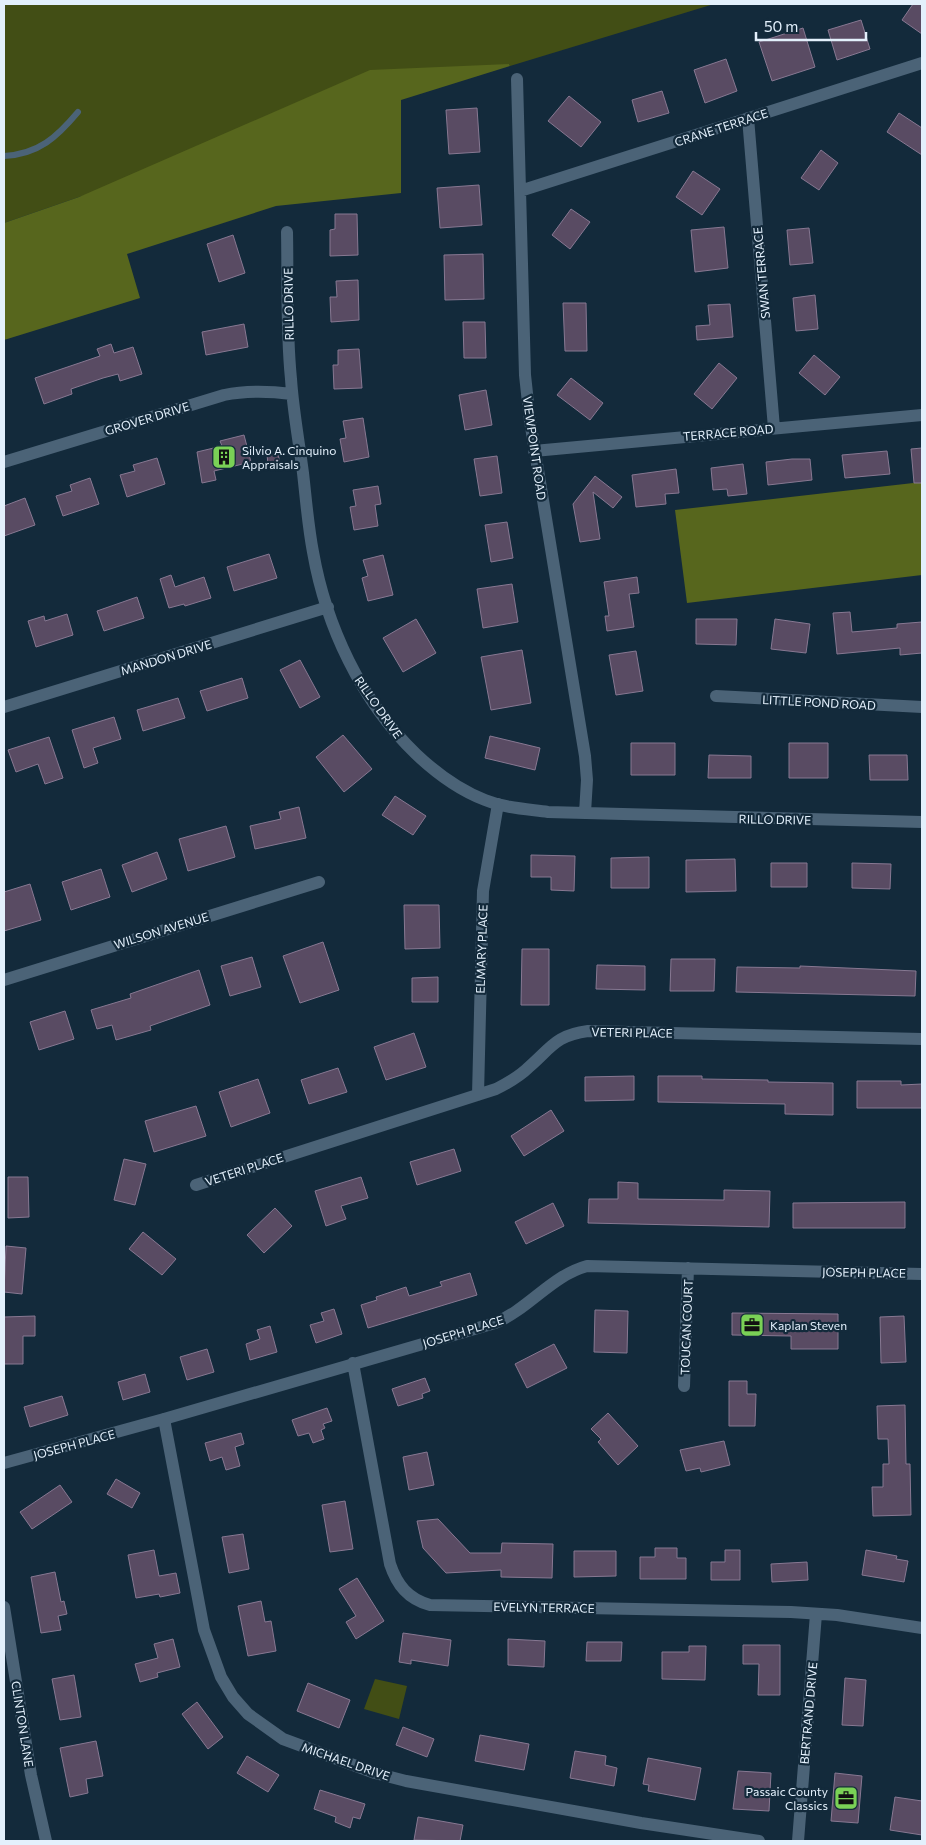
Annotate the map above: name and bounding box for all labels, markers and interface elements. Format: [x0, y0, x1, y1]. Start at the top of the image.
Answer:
scale bar [756, 10, 866, 42]
text: 50 m [764, 17, 798, 35]
street label: CRANE TERRACE [673, 105, 769, 149]
street label: SWAN TERRACE [750, 227, 772, 319]
street label: RILLO DRIVE [280, 268, 296, 340]
street label: VIEWPOINT ROAD [521, 395, 549, 501]
street label: GROVER DRIVE [103, 399, 191, 437]
street label: TERRACE ROAD [682, 421, 774, 443]
place label: Silvio A. Cinquino Appraisals [242, 443, 336, 471]
building icon: Silvio A. Cinquino Appraisals [211, 444, 237, 470]
street label: MANDON DRIVE [119, 637, 213, 677]
street label: RILLO DRIVE [352, 673, 406, 741]
street label: LITTLE POND ROAD [762, 692, 876, 712]
street label: RILLO DRIVE [739, 811, 811, 827]
street label: ELMARY PLACE [472, 904, 490, 994]
street label: WILSON AVENUE [112, 909, 210, 951]
street label: VETERI PLACE [591, 1024, 673, 1040]
street label: VETERI PLACE [203, 1150, 285, 1188]
street label: JOSEPH PLACE [822, 1264, 906, 1281]
street label: TOUCAN COURT [677, 1278, 695, 1375]
street label: JOSEPH PLACE [421, 1312, 505, 1351]
office icon: Kaplan Steven [739, 1312, 765, 1338]
place label: Kaplan Steven [770, 1318, 847, 1332]
street label: JOSEPH PLACE [32, 1426, 117, 1463]
street label: EVELYN TERRACE [493, 1599, 595, 1615]
street label: BERTRAND DRIVE [797, 1661, 819, 1765]
street label: CLINTON LANE [9, 1680, 37, 1768]
street label: MICHAEL DRIVE [300, 1739, 392, 1783]
place label: Passaic County Classics [746, 1784, 828, 1812]
office icon: Passaic County Classics [833, 1785, 859, 1811]

